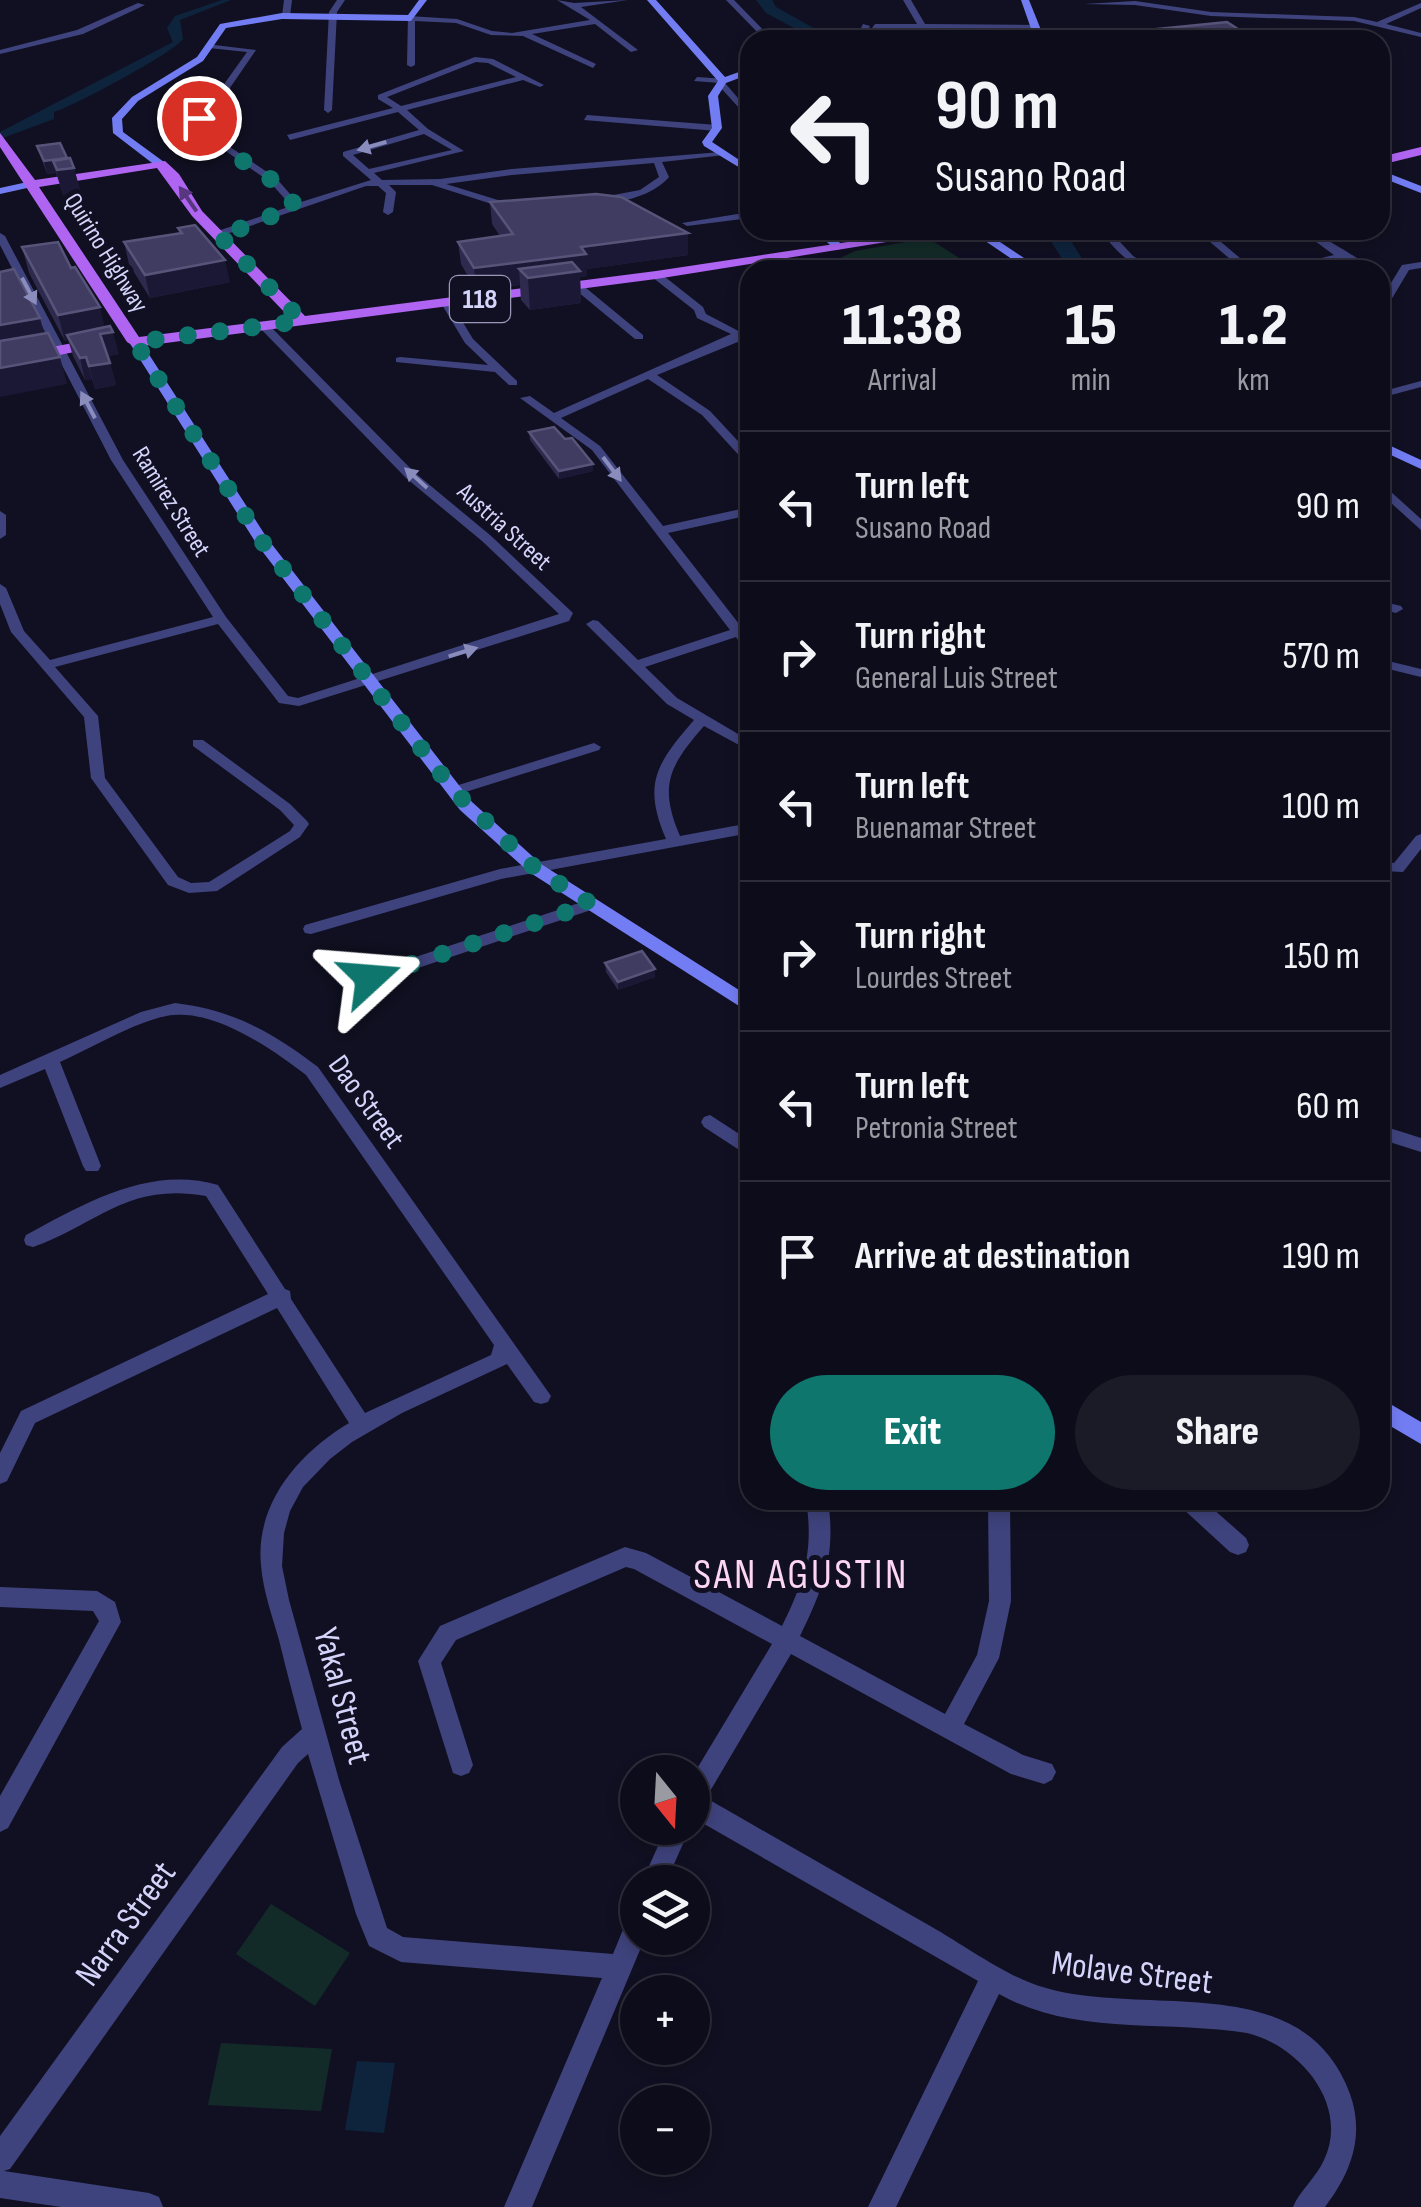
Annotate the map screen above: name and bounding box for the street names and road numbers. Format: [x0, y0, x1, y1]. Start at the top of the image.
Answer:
street label: Quirino Highway [57, 187, 155, 319]
road number: 118 [450, 276, 510, 322]
street label: Ramirez Street [125, 441, 217, 563]
street label: Austria Street [450, 476, 557, 577]
street label: Dao Street [320, 1048, 412, 1156]
street label: Yakal Street [303, 1623, 381, 1769]
street label: Narra Street [66, 1853, 186, 1995]
street label: Molave Street [1049, 1942, 1215, 2004]

